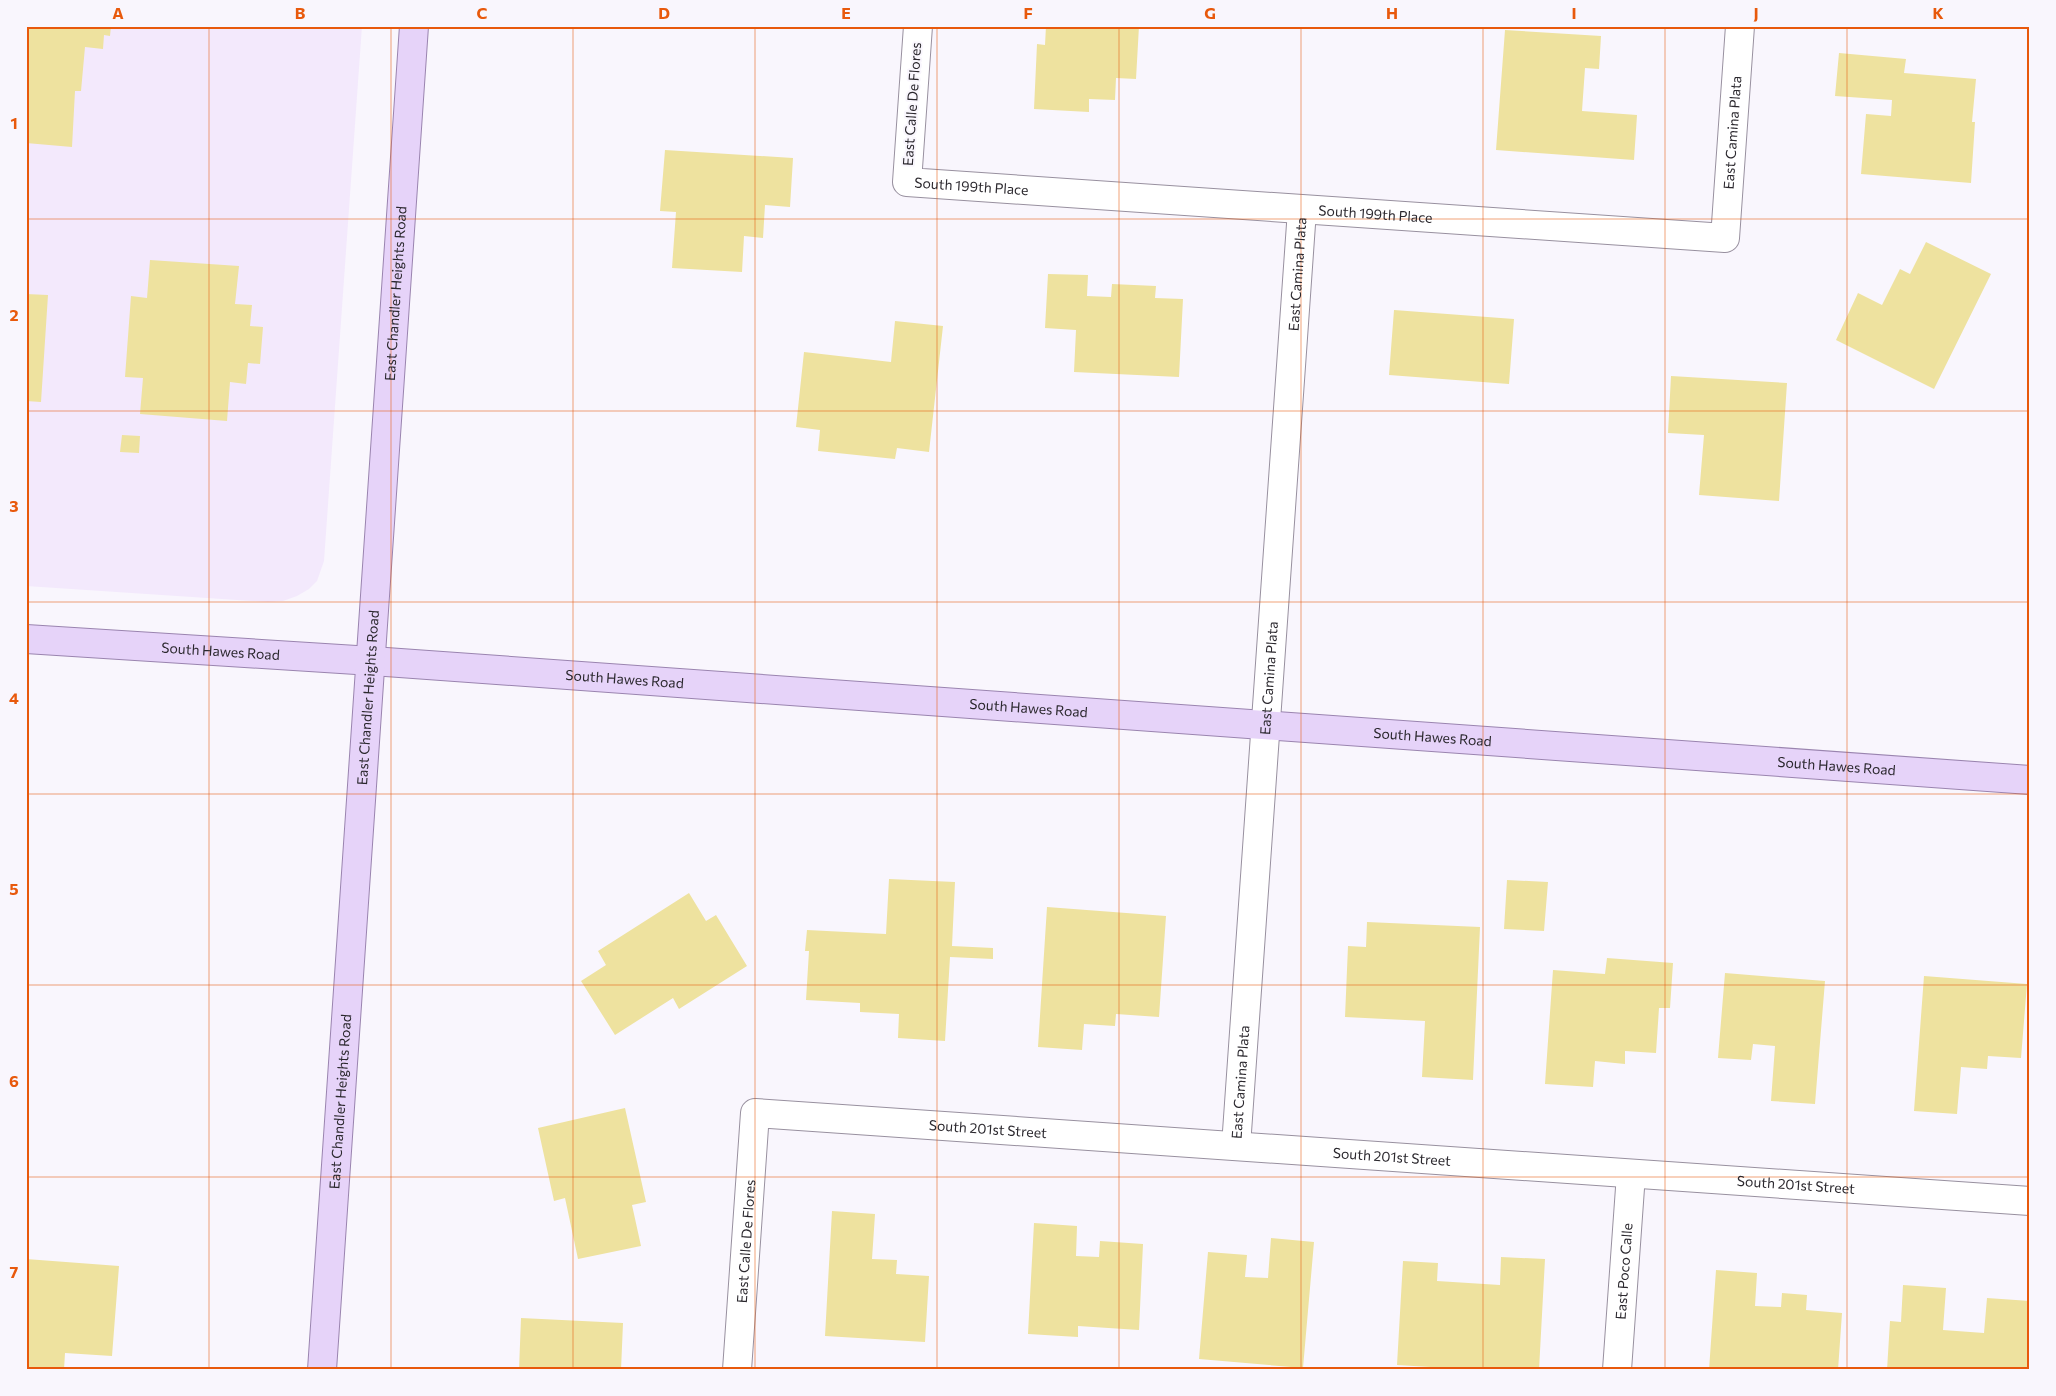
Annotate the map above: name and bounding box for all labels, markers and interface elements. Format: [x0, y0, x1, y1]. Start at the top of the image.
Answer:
text: A [112, 3, 124, 22]
text: B [295, 3, 306, 22]
text: C [477, 3, 488, 22]
text: D [658, 3, 670, 22]
text: E [841, 3, 851, 22]
text: F [1023, 3, 1033, 22]
text: G [1204, 3, 1216, 22]
text: H [1386, 3, 1398, 22]
text: I [1571, 3, 1577, 22]
text: J [1753, 3, 1759, 22]
text: K [1932, 3, 1944, 22]
street label: East Calle De Flores [899, 42, 924, 166]
street label: East Camina Plata [1719, 75, 1744, 190]
text: 1 [10, 113, 18, 132]
street label: South 199th Place [914, 174, 1029, 198]
street label: South 199th Place [1318, 201, 1433, 226]
street label: East Chandler Heights Road [381, 205, 410, 382]
street label: East Camina Plata [1284, 217, 1309, 332]
text: 2 [9, 305, 19, 324]
text: 3 [9, 496, 19, 515]
street label: East Chandler Heights Road [353, 609, 382, 786]
street label: East Camina Plata [1256, 621, 1281, 736]
street label: South Hawes Road [161, 639, 280, 663]
street label: South Hawes Road [565, 666, 684, 691]
text: 4 [9, 688, 19, 707]
street label: South Hawes Road [969, 695, 1088, 720]
street label: South Hawes Road [1373, 724, 1492, 749]
street label: South Hawes Road [1777, 753, 1896, 778]
text: 5 [9, 879, 19, 898]
street label: East Chandler Heights Road [325, 1014, 354, 1190]
street label: East Camina Plata [1228, 1025, 1252, 1140]
text: 6 [9, 1071, 19, 1090]
street label: South 201st Street [928, 1116, 1048, 1141]
street label: South 201st Street [1332, 1144, 1452, 1169]
street label: South 201st Street [1736, 1172, 1856, 1197]
street label: East Calle De Flores [733, 1179, 758, 1304]
street label: East Poco Calle [1612, 1222, 1635, 1320]
text: 7 [10, 1262, 19, 1281]

